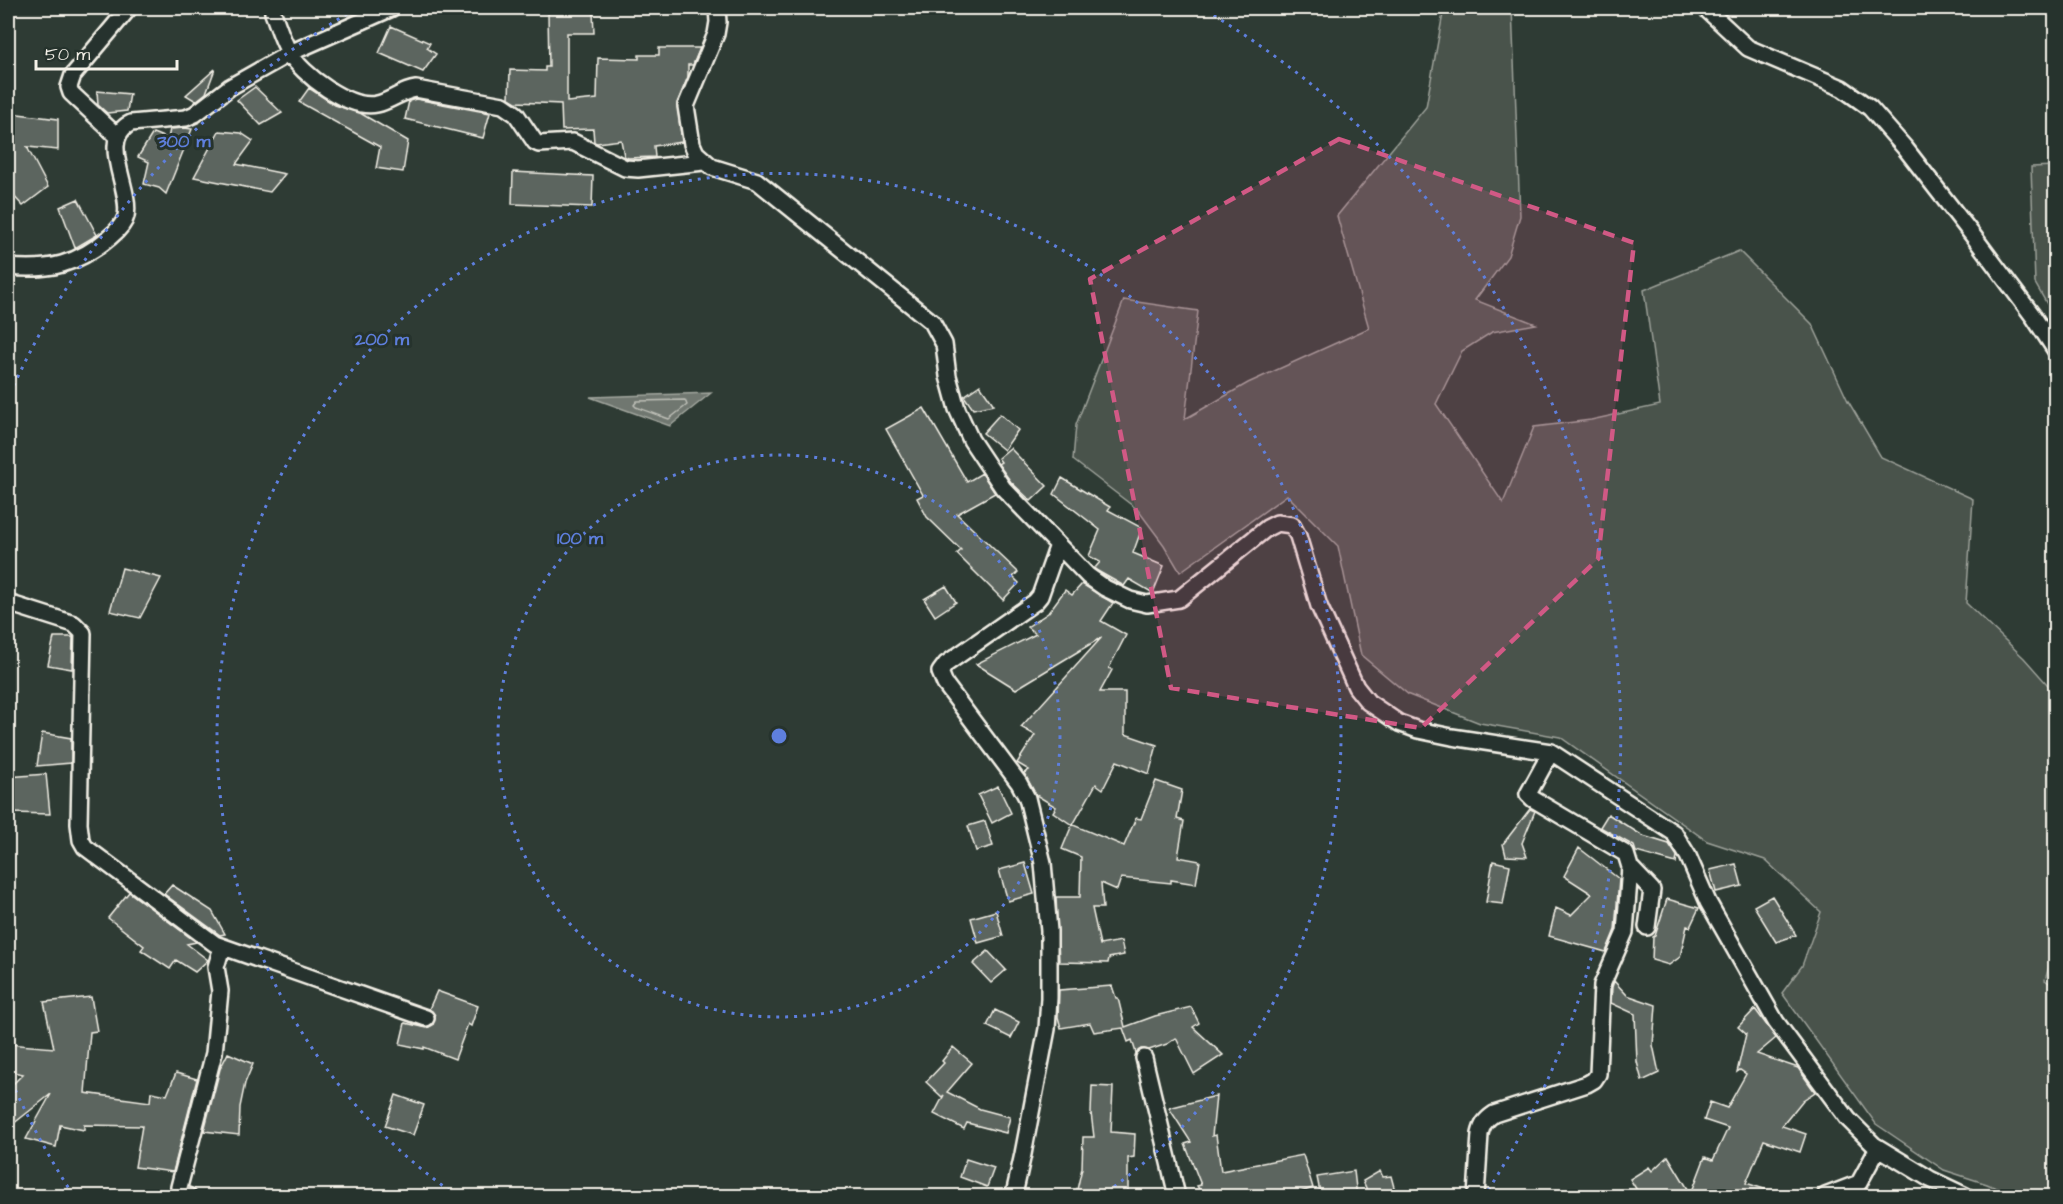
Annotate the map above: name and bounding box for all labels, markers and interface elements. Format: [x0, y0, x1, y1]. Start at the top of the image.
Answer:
scale bar [36, 33, 177, 71]
text: 50 m [45, 42, 90, 67]
text: 300 m [156, 129, 212, 154]
text: 200 m [354, 327, 410, 352]
text: 100 m [557, 526, 604, 551]
centre of rings [769, 726, 789, 746]

